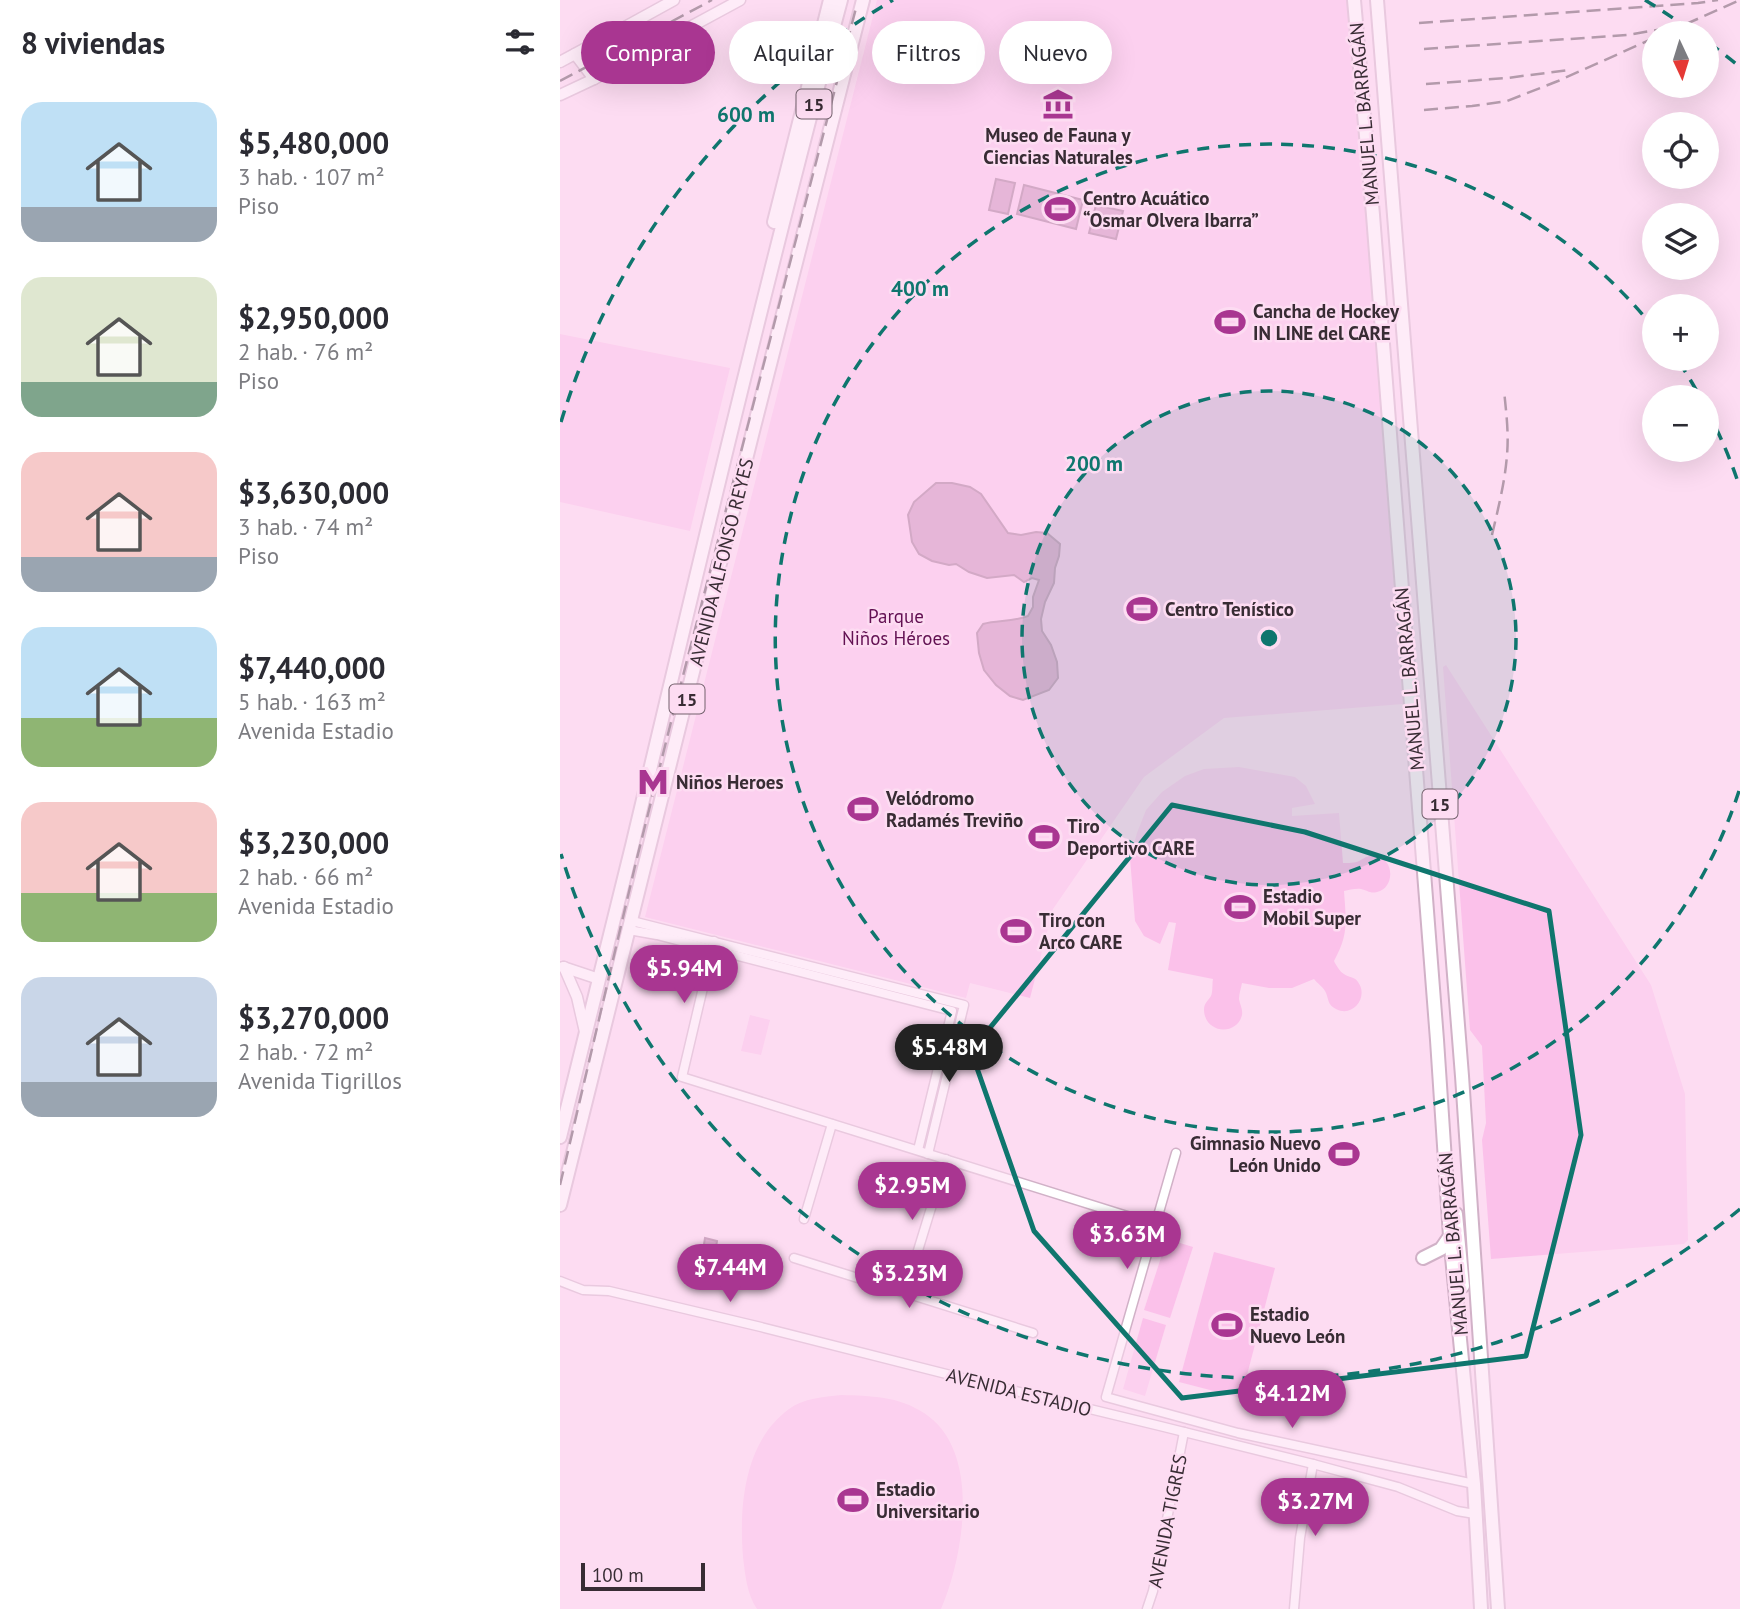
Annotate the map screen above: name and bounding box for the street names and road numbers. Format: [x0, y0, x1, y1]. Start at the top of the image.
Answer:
street label: MANUEL L. BARRAGÁN [1344, 22, 1384, 206]
road number: 15 [796, 90, 832, 119]
street label: AVENIDA ALFONSO REYES [684, 456, 758, 668]
street label: MANUEL L. BARRAGÁN [1389, 587, 1429, 771]
road number: 15 [670, 684, 704, 714]
road number: 15 [1422, 790, 1458, 818]
street label: MANUEL L. BARRAGÁN [1433, 1152, 1473, 1336]
street label: AVENIDA ESTADIO [944, 1362, 1094, 1422]
street label: AVENIDA TIGRES [1142, 1452, 1192, 1590]

